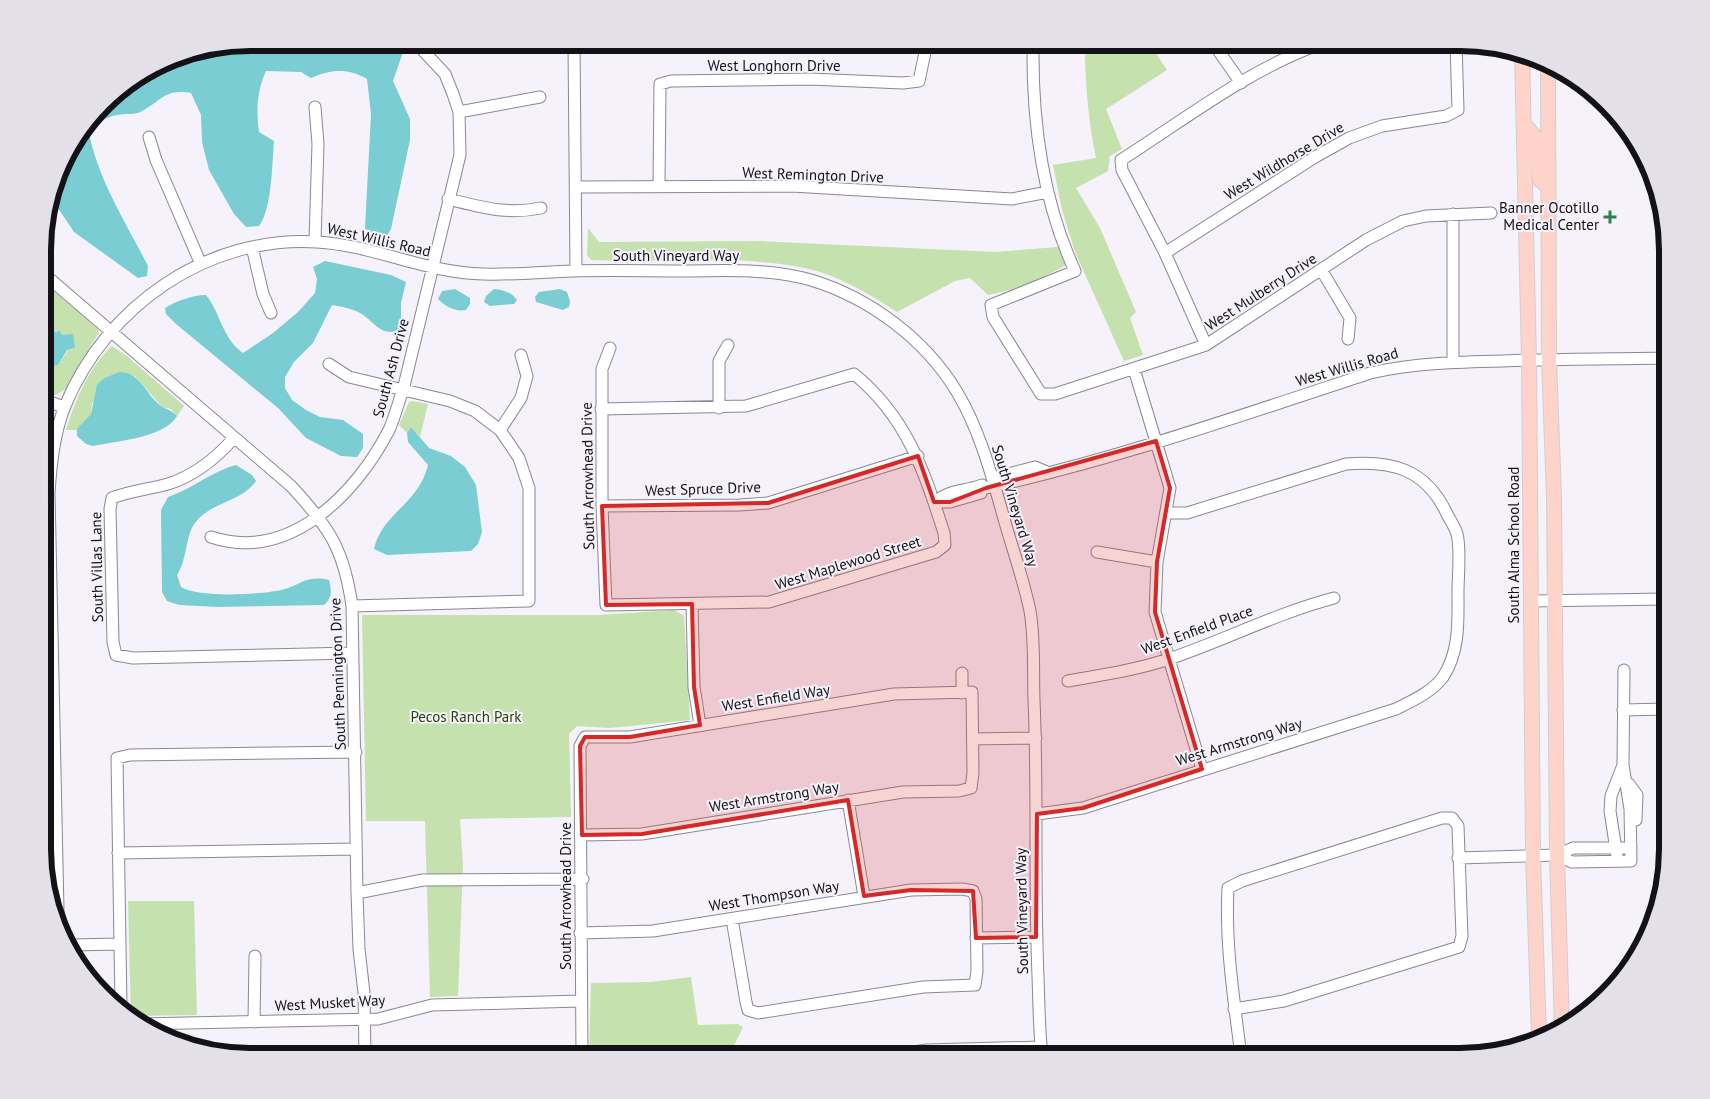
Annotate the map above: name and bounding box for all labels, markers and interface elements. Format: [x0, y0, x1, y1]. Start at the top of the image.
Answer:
street label: West Longhorn Drive [707, 56, 841, 75]
street label: West Wildhorse Drive [1220, 117, 1347, 204]
street label: West Remington Drive [742, 163, 884, 186]
place label: Banner Ocotillo Medical Center [1499, 198, 1599, 234]
marker: Banner Ocotillo Medical Center [1603, 210, 1617, 224]
street label: West Willis Road [325, 218, 433, 261]
street label: South Vineyard Way [613, 246, 739, 265]
street label: West Mulberry Drive [1201, 248, 1320, 335]
street label: South Ash Drive [368, 316, 413, 420]
street label: West Willis Road [1293, 343, 1400, 390]
street label: South Arrowhead Drive [577, 402, 598, 550]
street label: South Vineyard Way [988, 443, 1043, 569]
street label: South Alma School Road [1504, 467, 1523, 623]
street label: West Spruce Drive [645, 477, 761, 500]
street label: South Villas Lane [86, 511, 107, 623]
street label: West Maplewood Street [773, 531, 923, 594]
street label: South Pennington Drive [325, 598, 350, 750]
street label: West Enfield Place [1138, 601, 1255, 659]
street label: West Enfield Way [721, 680, 831, 715]
park label: Pecos Ranch Park [410, 707, 522, 726]
street label: West Armstrong Way [1173, 713, 1304, 770]
street label: West Armstrong Way [708, 777, 840, 816]
street label: South Arrowhead Drive [556, 822, 575, 970]
street label: South Vineyard Way [1011, 848, 1032, 974]
street label: West Thompson Way [707, 876, 840, 915]
street label: West Musket Way [274, 990, 386, 1015]

